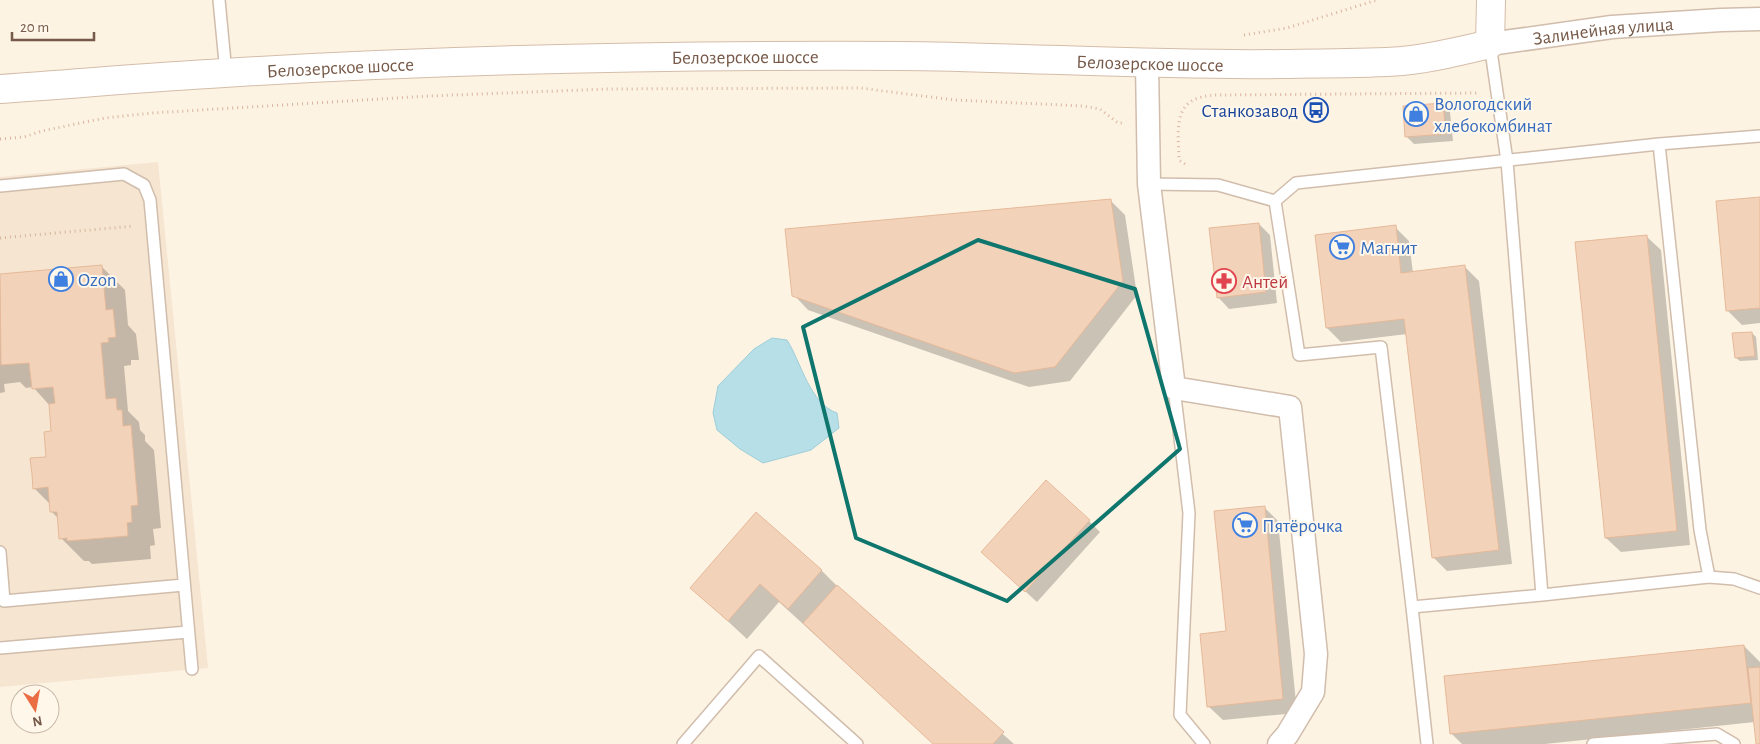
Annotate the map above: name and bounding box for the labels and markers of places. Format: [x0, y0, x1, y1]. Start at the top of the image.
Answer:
place label: Вологодский хлебокомбинат [1434, 95, 1552, 136]
bus stop icon: Станкозавод [1303, 97, 1329, 123]
shop icon: Вологодский хлебокомбинат [1403, 101, 1429, 127]
place label: Станкозавод [1201, 102, 1298, 121]
supermarket icon: Магнит [1329, 234, 1355, 260]
place label: Магнит [1360, 239, 1417, 258]
shop icon: Ozon [48, 266, 74, 292]
pharmacy icon: Антей [1211, 268, 1237, 294]
place label: Ozon [78, 271, 117, 290]
place label: Антей [1242, 273, 1288, 292]
supermarket icon: Пятёрочка [1232, 512, 1258, 538]
place label: Пятёрочка [1262, 517, 1343, 536]

